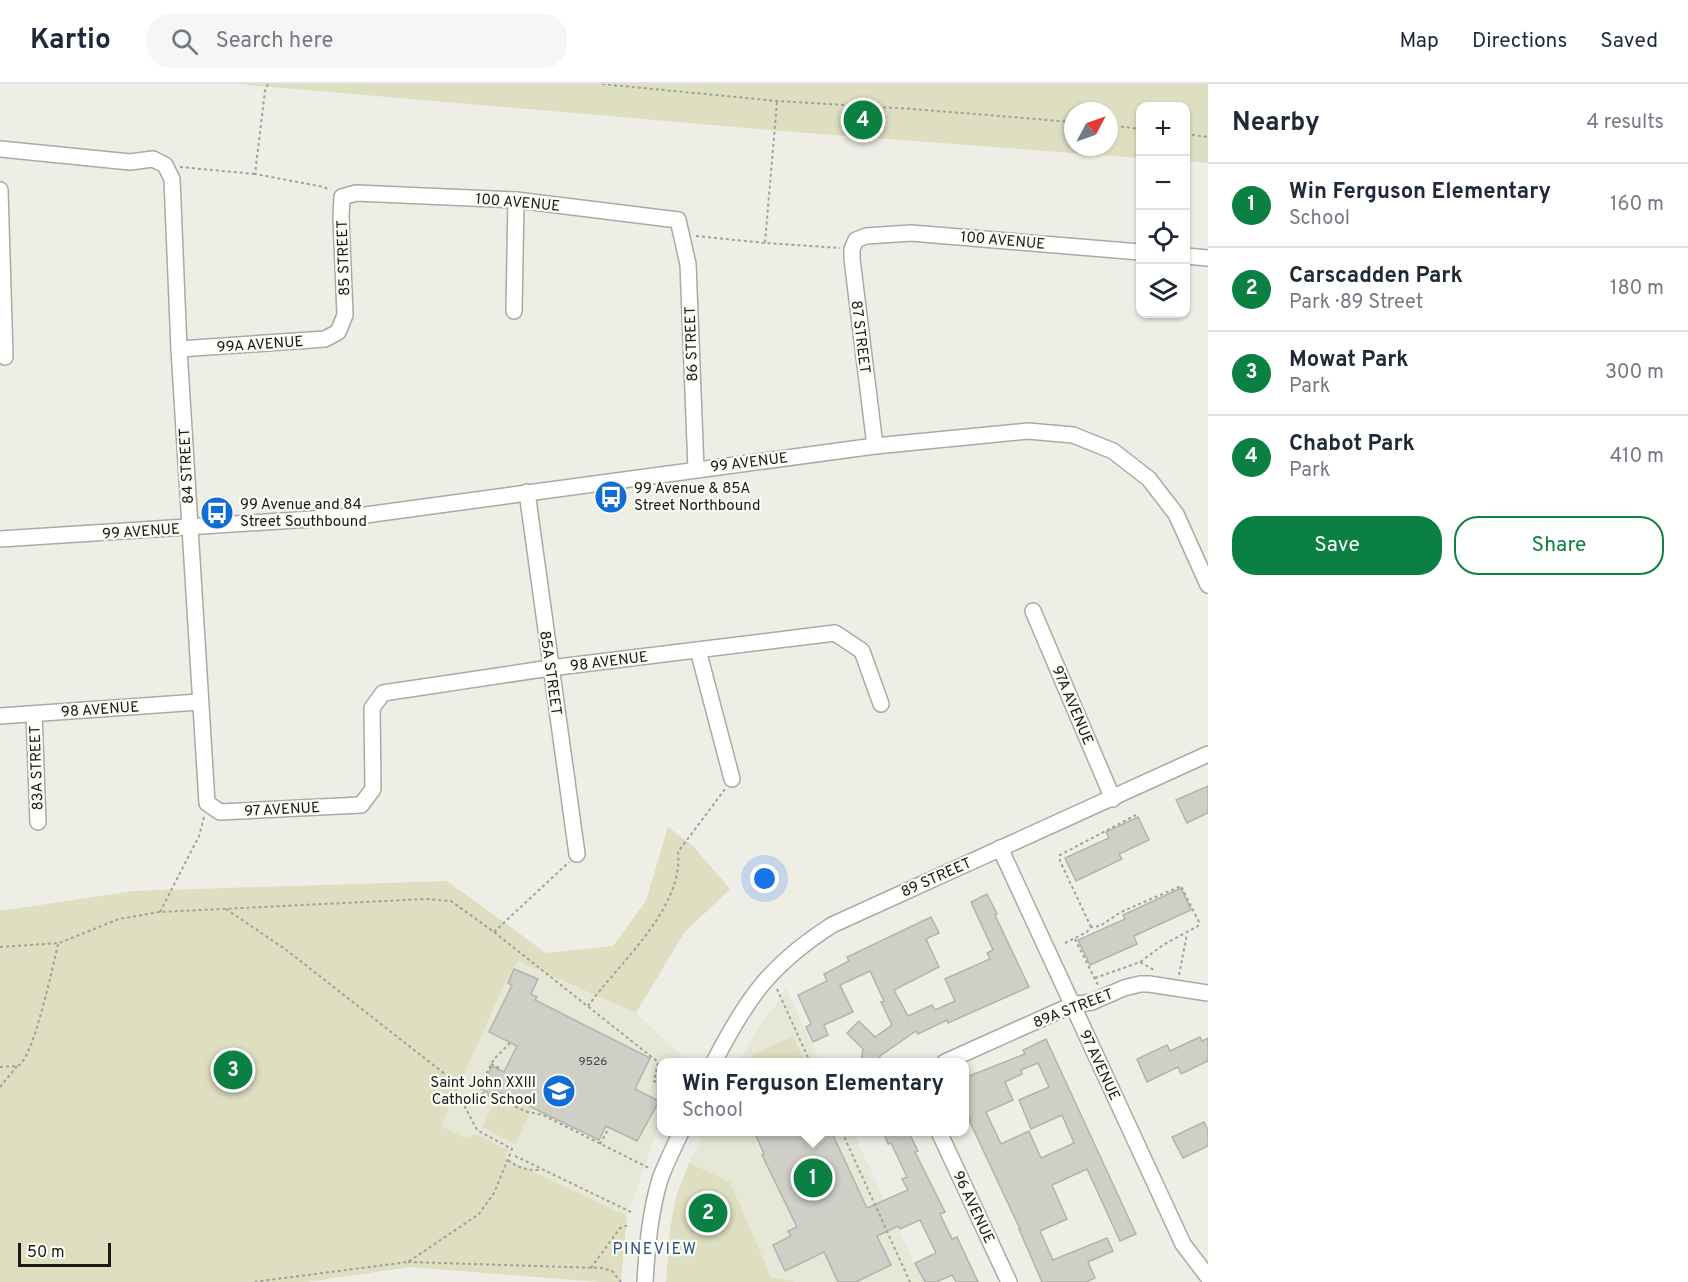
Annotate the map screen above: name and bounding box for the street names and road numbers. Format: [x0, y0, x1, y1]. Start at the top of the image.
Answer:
street label: 100 AVENUE [475, 190, 561, 217]
street label: 85 STREET [334, 220, 355, 296]
street label: 100 AVENUE [960, 228, 1046, 255]
street label: 87 STREET [846, 299, 873, 375]
street label: 86 STREET [682, 306, 703, 382]
street label: 99A AVENUE [216, 333, 304, 358]
street label: 84 STREET [176, 427, 199, 504]
street label: 99 AVENUE [709, 449, 789, 478]
street label: 99 AVENUE [102, 520, 181, 545]
street label: 85A STREET [534, 630, 565, 717]
street label: 98 AVENUE [569, 648, 649, 677]
street label: 97A AVENUE [1046, 663, 1097, 748]
street label: 98 AVENUE [60, 698, 140, 723]
street label: 83A STREET [27, 725, 48, 811]
street label: 97 AVENUE [244, 799, 320, 822]
street label: 89 STREET [898, 854, 975, 902]
street label: 89A STREET [1031, 985, 1116, 1033]
street label: 97 AVENUE [1074, 1027, 1123, 1104]
street label: 96 AVENUE [948, 1168, 998, 1247]

